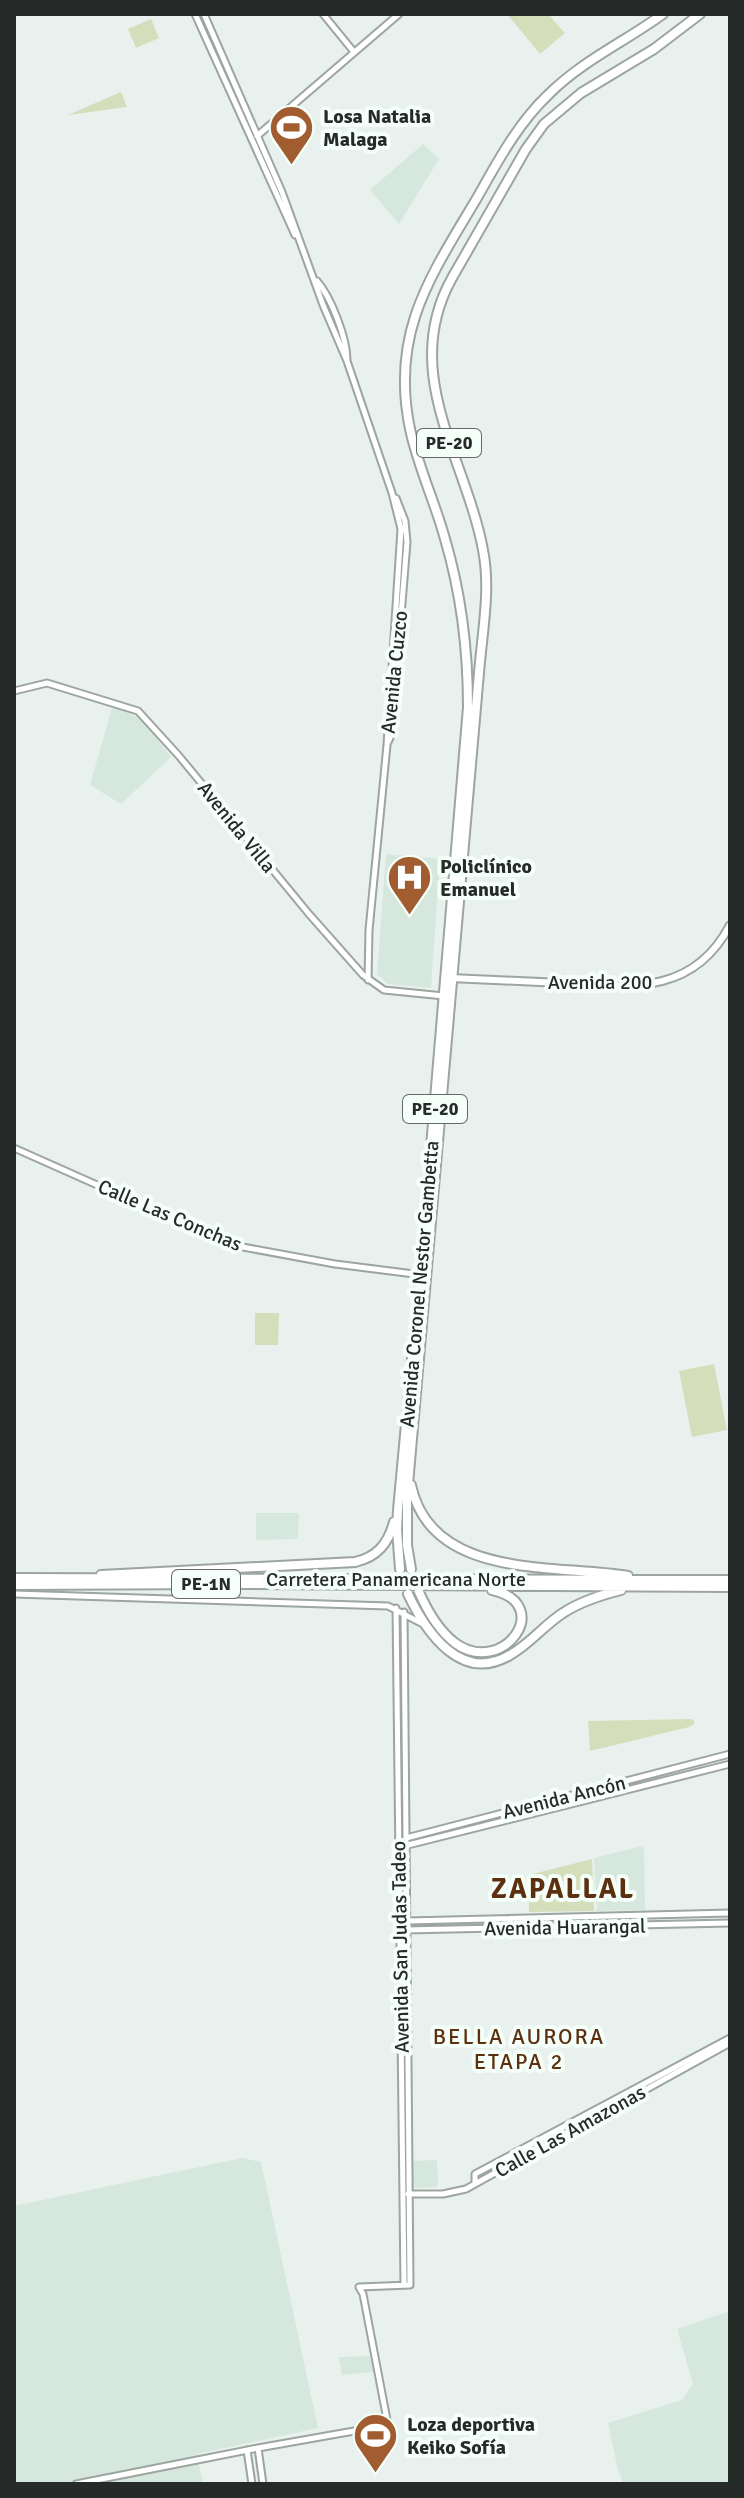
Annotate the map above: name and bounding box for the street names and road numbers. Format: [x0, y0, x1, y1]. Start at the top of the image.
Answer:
road number: PE-20 [417, 429, 481, 457]
street label: Avenida Cuzco [376, 609, 413, 735]
street label: Avenida Villa [192, 776, 281, 878]
street label: Avenida 200 [548, 970, 652, 995]
road number: PE-20 [403, 1095, 467, 1123]
street label: Avenida Coronel Nestor Gambetta [394, 1139, 445, 1429]
street label: Calle Las Conchas [94, 1174, 246, 1257]
street label: Carretera Panamericana Norte [266, 1567, 526, 1592]
road number: PE-1N [172, 1570, 240, 1598]
street label: Avenida Ancón [500, 1770, 628, 1825]
street label: Avenida San Judas Tadeo [386, 1841, 415, 2053]
street label: Avenida Huarangal [484, 1914, 646, 1941]
street label: Calle Las Amazonas [490, 2080, 650, 2183]

